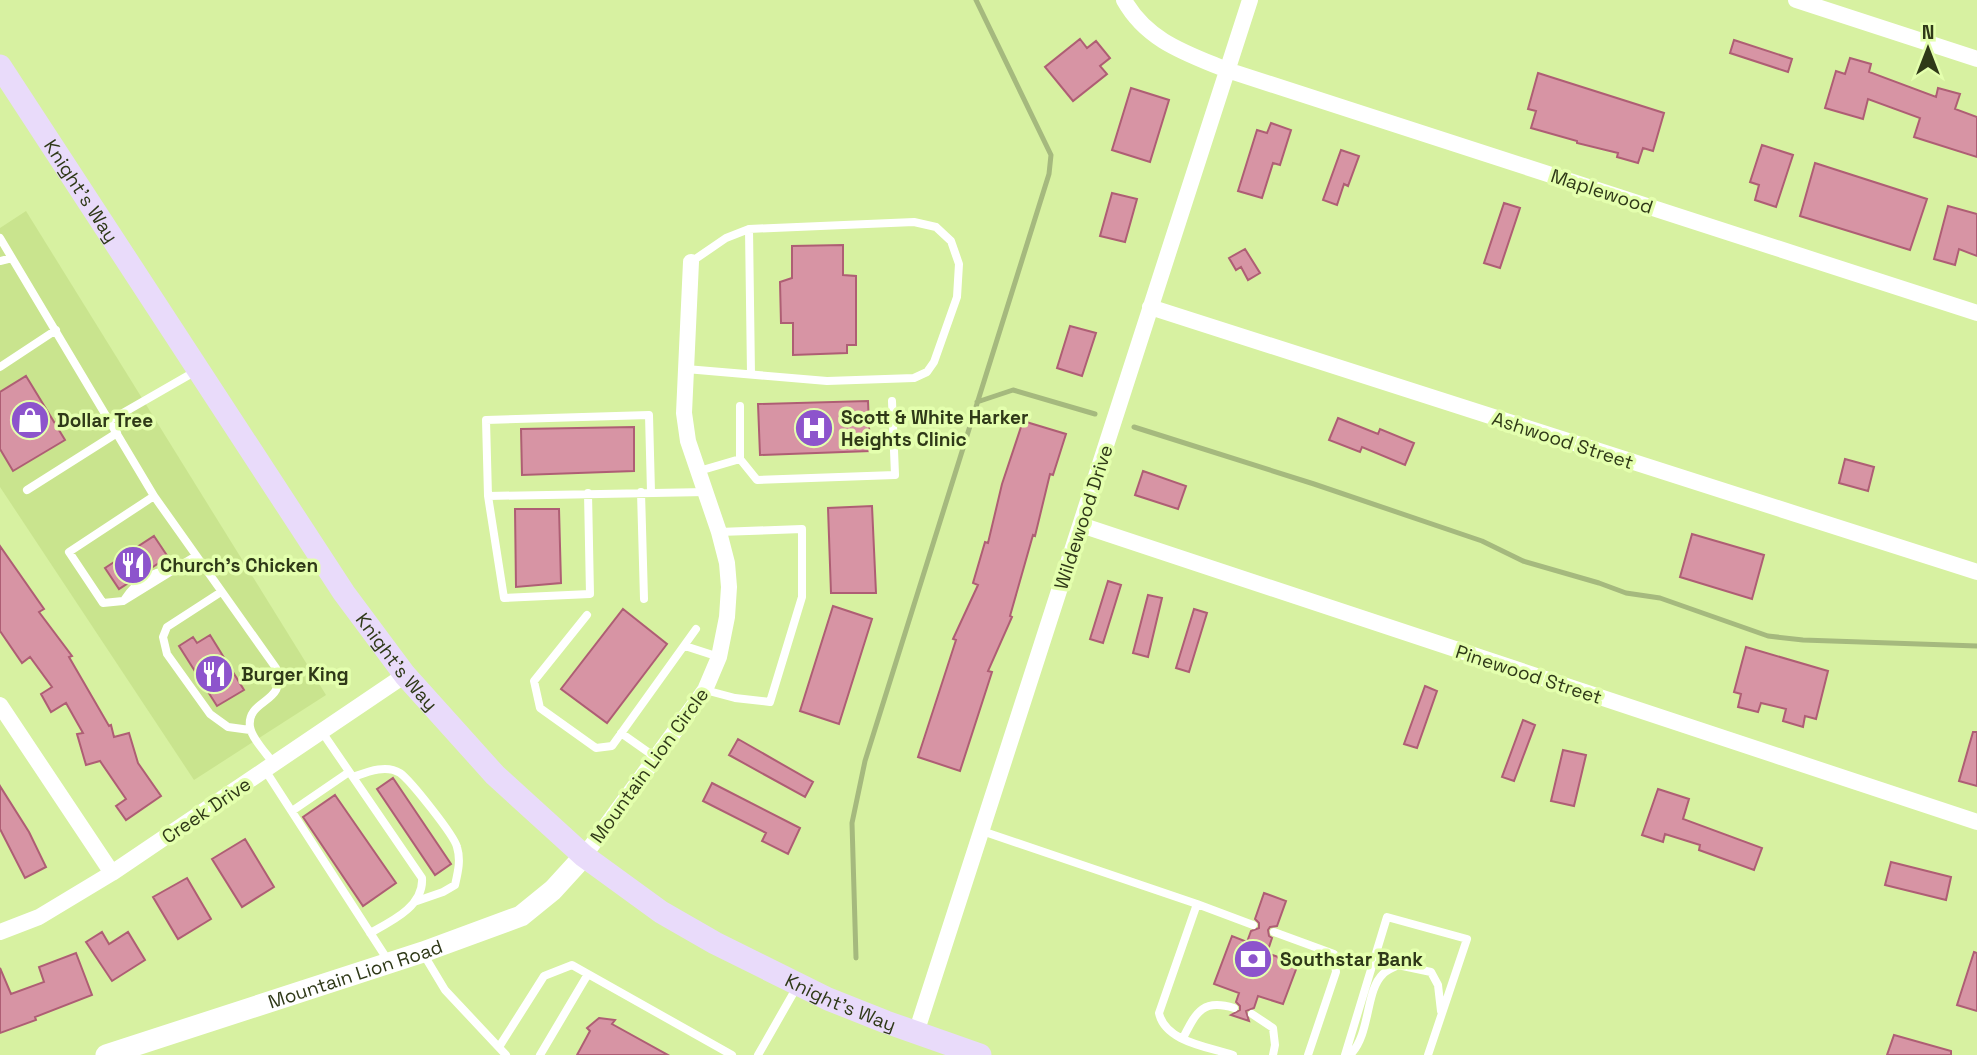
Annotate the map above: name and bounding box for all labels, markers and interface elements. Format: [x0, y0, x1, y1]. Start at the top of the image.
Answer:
north arrow [1893, 14, 1963, 84]
text: N [1922, 20, 1934, 45]
street label: Knight's Way [38, 135, 124, 248]
street label: Maplewood [1548, 163, 1656, 220]
shop icon: Dollar Tree [9, 399, 51, 441]
place label: Scott & White Harker Heights Clinic [841, 405, 1028, 452]
street label: Ashwood Street [1489, 406, 1637, 475]
hospital icon: Scott & White Harker Heights Clinic [793, 407, 835, 449]
place label: Dollar Tree [57, 408, 153, 433]
street label: Wildewood Drive [1048, 442, 1119, 593]
restaurant icon: Church's Chicken [112, 544, 154, 586]
place label: Church's Chicken [160, 553, 318, 578]
street label: Knight's Way [350, 608, 443, 716]
street label: Pinewood Street [1452, 639, 1605, 710]
restaurant icon: Burger King [193, 653, 235, 695]
place label: Burger King [241, 662, 349, 687]
street label: Mountain Lion Circle [585, 683, 714, 848]
street label: Creek Drive [157, 771, 256, 849]
street label: Mountain Lion Road [265, 934, 446, 1015]
bank icon: Southstar Bank [1232, 938, 1274, 980]
place label: Southstar Bank [1280, 947, 1423, 972]
street label: Knight's Way [781, 968, 899, 1038]

